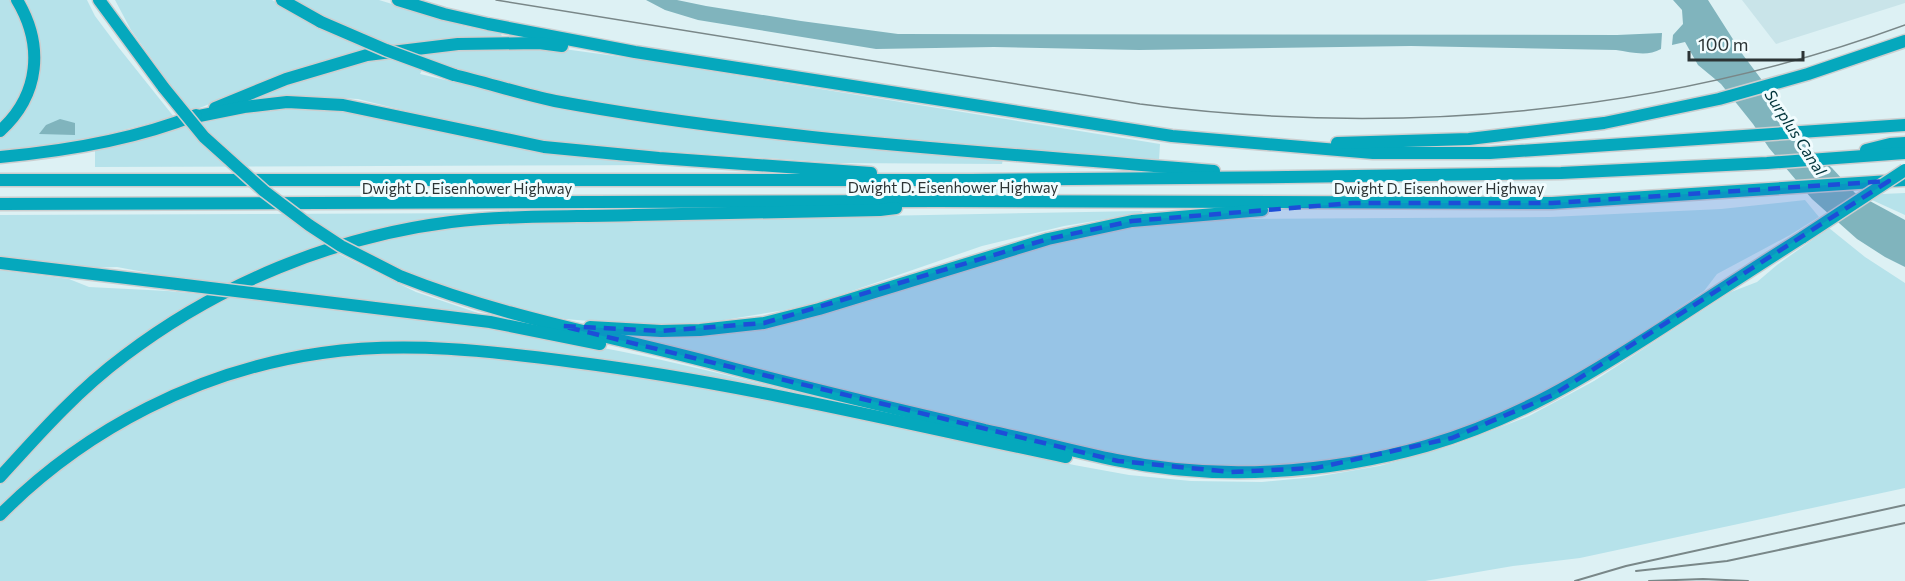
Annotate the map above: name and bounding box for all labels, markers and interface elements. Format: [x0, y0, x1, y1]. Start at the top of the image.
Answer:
scale bar [1689, 24, 1803, 62]
text: 100 m [1698, 33, 1748, 55]
water label: Surplus Canal [1761, 86, 1831, 179]
street label: Dwight D. Eisenhower Highway [848, 178, 1059, 196]
street label: Dwight D. Eisenhower Highway [362, 179, 573, 197]
street label: Dwight D. Eisenhower Highway [1334, 179, 1545, 197]

